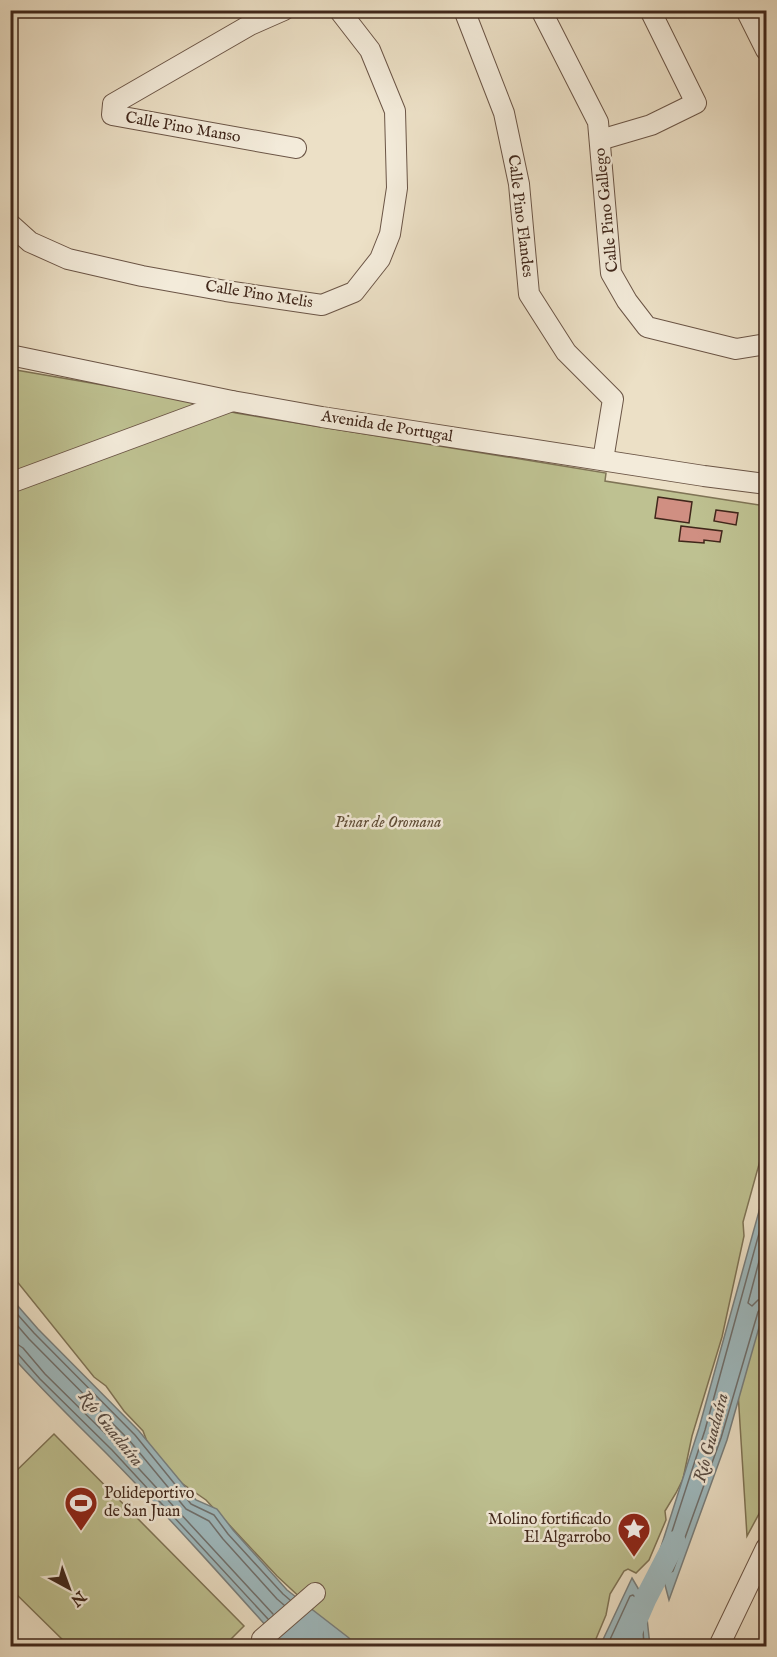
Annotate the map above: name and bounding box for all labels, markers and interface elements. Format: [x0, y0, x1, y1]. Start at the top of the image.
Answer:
street label: Calle Pino Manso [124, 108, 243, 148]
street label: Calle Pino Gallego [590, 146, 623, 273]
street label: Calle Pino Flandes [503, 153, 537, 279]
street label: Calle Pino Melis [204, 277, 315, 313]
street label: Avenida de Portugal [319, 407, 455, 447]
park label: Pinar de Oromana [335, 813, 441, 833]
water label: Río Guadaíra [72, 1386, 148, 1472]
water label: Río Guadaíra [689, 1391, 735, 1485]
place label: Polideportivo de San Juan [104, 1484, 195, 1522]
sports icon: Polideportivo de San Juan [63, 1485, 99, 1532]
place label: Molino fortificado El Algarrobo [488, 1510, 611, 1548]
place icon: Molino fortificado El Algarrobo [616, 1511, 652, 1558]
north arrow [39, 1558, 99, 1618]
text: N [66, 1585, 90, 1610]

